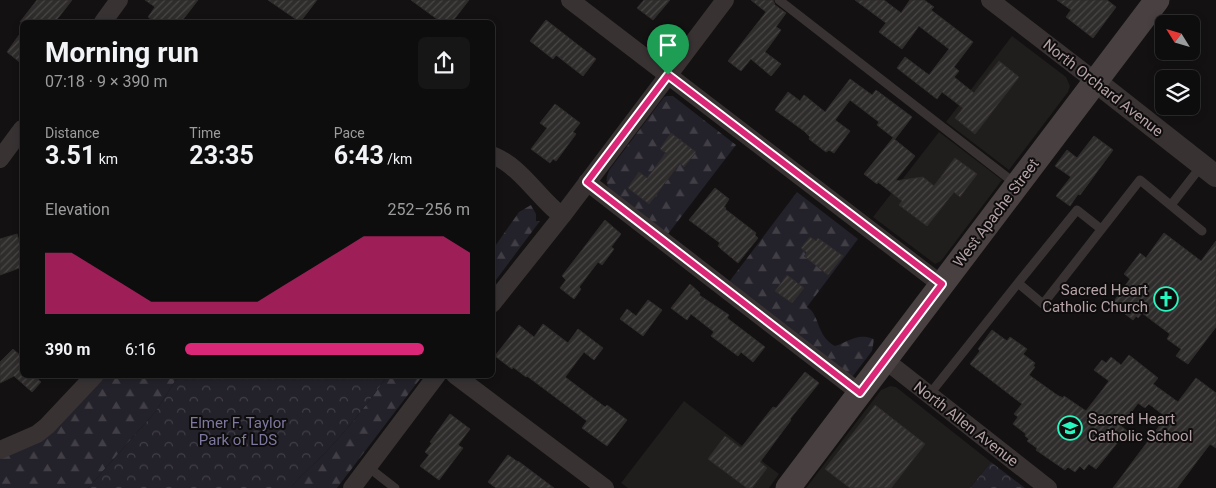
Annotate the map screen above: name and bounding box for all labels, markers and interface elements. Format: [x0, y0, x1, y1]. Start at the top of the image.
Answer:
north arrow [1155, 15, 1200, 60]
map controls [1155, 15, 1200, 115]
pin [647, 24, 689, 75]
icon: arrive [654, 31, 682, 59]
text: Morning run [45, 36, 199, 69]
street label: North Orchard Avenue [1039, 36, 1167, 140]
button: share [418, 37, 470, 89]
button: layers [1155, 70, 1200, 115]
text: 07:18 · 9 × 390 m [45, 72, 167, 91]
text: Distance [45, 125, 100, 141]
text: Time [189, 125, 221, 141]
text: Pace [334, 125, 365, 141]
text: 3.51 [45, 141, 95, 170]
text: 23:35 [189, 141, 254, 170]
text: 6:43 [334, 141, 384, 170]
text: km [95, 151, 118, 167]
text: /km [384, 151, 412, 167]
street label: West Apache Street [949, 155, 1043, 271]
text: Elevation [45, 200, 110, 219]
text: 252–256 m [388, 200, 470, 219]
place label: Sacred Heart Catholic Church [1042, 281, 1148, 316]
church icon: Sacred Heart Catholic Church [1153, 286, 1179, 312]
text: 390 m [45, 340, 90, 359]
text: 6:16 [125, 340, 156, 359]
street label: North Allen Avenue [910, 378, 1022, 470]
place label: Sacred Heart Catholic School [1088, 410, 1192, 445]
park label: Elmer F. Taylor Park of LDS [190, 414, 286, 449]
school or university icon: Sacred Heart Catholic School [1057, 415, 1083, 441]

